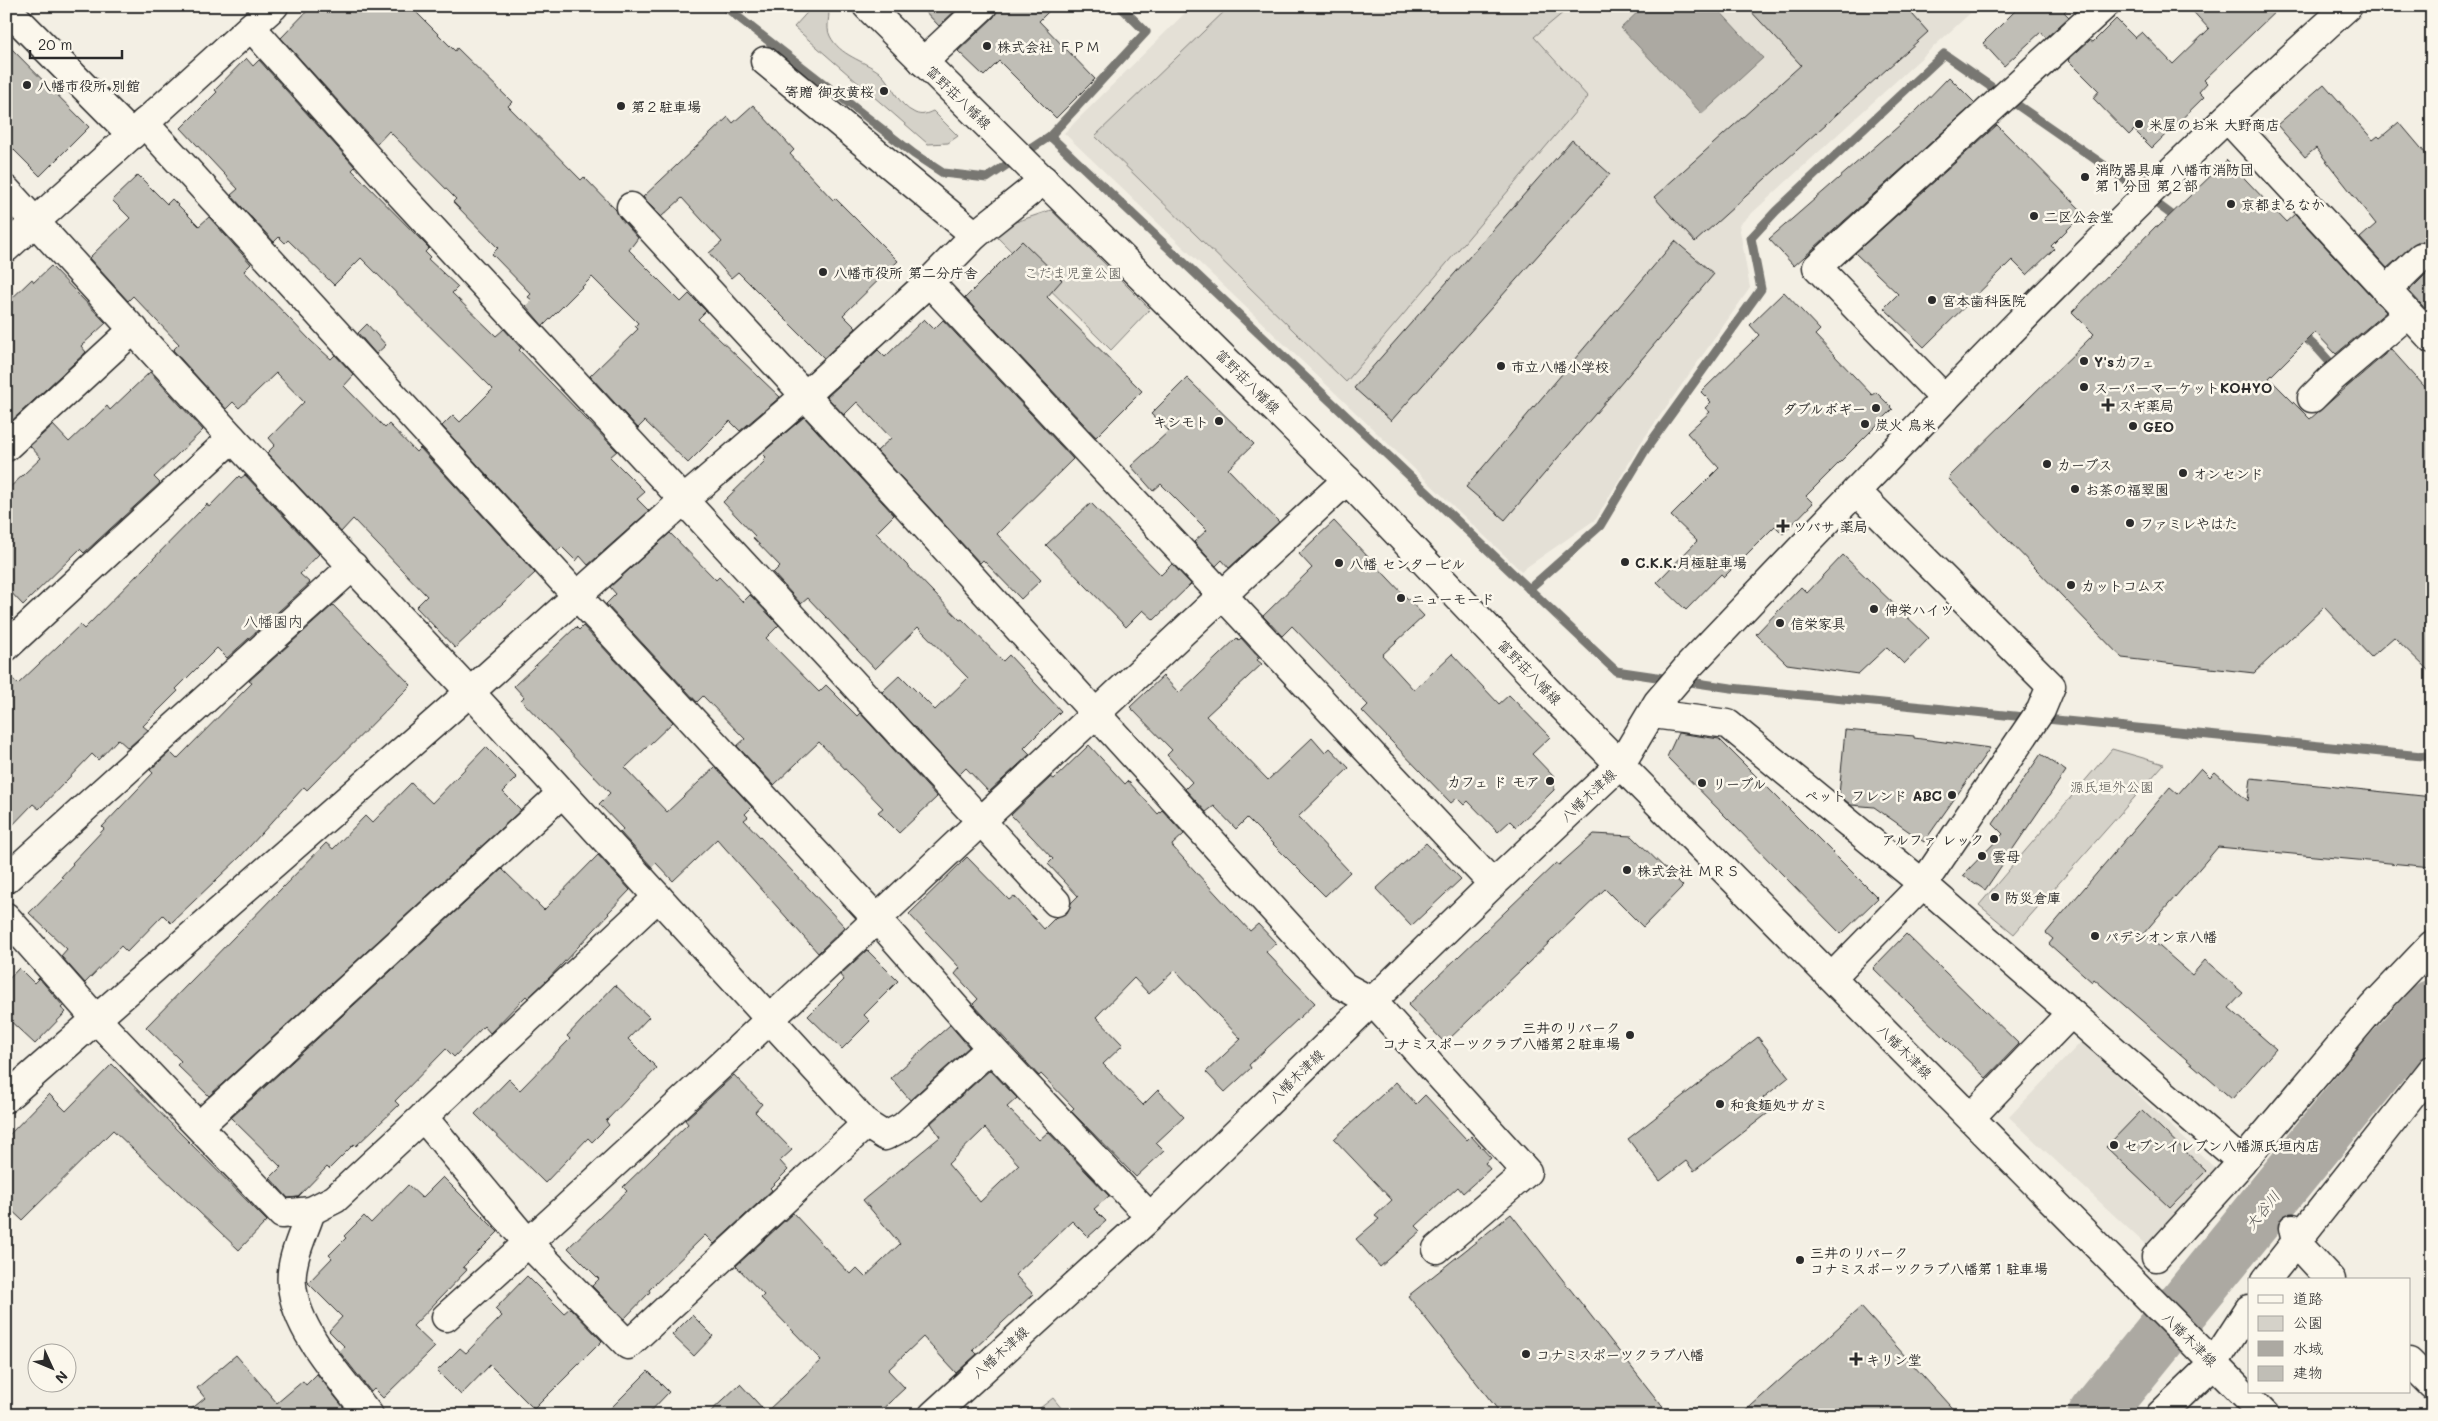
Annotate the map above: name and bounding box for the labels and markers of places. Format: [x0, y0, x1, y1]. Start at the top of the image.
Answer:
place label: 株式会社 ＦＰＭ [997, 37, 1100, 56]
marker: 株式会社 ＦＰＭ [981, 40, 993, 52]
place label: 八幡市役所 別館 [37, 76, 140, 95]
marker: 八幡市役所 別館 [21, 79, 33, 91]
place label: 寄贈 御衣黄桜 [785, 82, 874, 101]
marker: 寄贈 御衣黄桜 [878, 85, 890, 97]
place label: 第２駐車場 [631, 97, 701, 116]
marker: 第２駐車場 [615, 100, 627, 112]
place label: 米屋のお米 大野商店 [2149, 115, 2280, 134]
marker: 米屋のお米 大野商店 [2133, 118, 2145, 130]
place label: 消防器具庫 八幡市消防団 第１分団 第２部 [2095, 160, 2254, 195]
marker: 消防器具庫 八幡市消防団 第１分団 第２部 [2079, 171, 2091, 183]
place label: 京都まるなか [2241, 195, 2325, 214]
marker: 京都まるなか [2225, 198, 2237, 210]
place label: 二区公会堂 [2044, 207, 2114, 226]
marker: 二区公会堂 [2028, 210, 2040, 222]
place label: 八幡市役所 第二分庁舎 [833, 263, 978, 282]
marker: 八幡市役所 第二分庁舎 [817, 266, 829, 278]
place label: 宮本歯科医院 [1942, 291, 2026, 310]
marker: 宮本歯科医院 [1926, 294, 1938, 306]
place label: Y'sカフェ [2094, 352, 2155, 371]
marker: Y'sカフェ [2078, 355, 2090, 367]
place label: 市立八幡小学校 [1511, 357, 1609, 376]
marker: 市立八幡小学校 [1495, 360, 1507, 372]
place label: スーパーマーケットKOHYO [2094, 378, 2272, 397]
marker: スーパーマーケットKOHYO [2078, 381, 2090, 393]
place label: スギ薬局 [2118, 396, 2174, 415]
place label: ダブルボギー [1783, 399, 1866, 418]
marker: スギ薬局 [2102, 399, 2114, 411]
marker: ダブルボギー [1870, 402, 1882, 414]
place label: キシモト [1153, 412, 1209, 431]
marker: キシモト [1213, 415, 1225, 427]
place label: 炭火 鳥米 [1875, 415, 1936, 434]
place label: GEO [2143, 417, 2174, 436]
marker: 炭火 鳥米 [1859, 418, 1871, 430]
marker: GEO [2127, 420, 2139, 432]
place label: カーブス [2057, 455, 2112, 474]
marker: カーブス [2041, 458, 2053, 470]
place label: オンセンド [2193, 464, 2264, 483]
marker: オンセンド [2177, 467, 2189, 479]
place label: お茶の福翠園 [2085, 480, 2169, 499]
marker: お茶の福翠園 [2069, 483, 2081, 495]
place label: ファミレやはた [2140, 514, 2238, 533]
place label: ツバサ 薬局 [1793, 517, 1868, 536]
marker: ファミレやはた [2124, 517, 2136, 529]
marker: ツバサ 薬局 [1777, 520, 1789, 532]
place label: C.K.K.月極駐車場 [1635, 553, 1747, 572]
place label: 八幡 センタービル [1349, 554, 1465, 573]
marker: C.K.K.月極駐車場 [1619, 556, 1631, 568]
marker: 八幡 センタービル [1333, 557, 1345, 569]
place label: カットコムズ [2081, 576, 2165, 595]
marker: カットコムズ [2065, 579, 2077, 591]
place label: ニューモード [1411, 589, 1495, 608]
marker: ニューモード [1395, 592, 1407, 604]
place label: 伸栄ハイツ [1884, 600, 1954, 619]
marker: 伸栄ハイツ [1868, 603, 1880, 615]
place label: 信栄家具 [1790, 614, 1846, 633]
marker: 信栄家具 [1774, 617, 1786, 629]
place label: カフェ ド モア [1447, 772, 1540, 791]
place label: リーブル [1712, 774, 1767, 793]
marker: カフェ ド モア [1544, 775, 1556, 787]
marker: リーブル [1696, 777, 1708, 789]
place label: ペット フレンド ABC [1804, 786, 1942, 805]
marker: ペット フレンド ABC [1946, 789, 1958, 801]
place label: アルファ レック [1882, 830, 1984, 849]
marker: アルファ レック [1988, 833, 2000, 845]
place label: 雲母 [1992, 847, 2020, 866]
marker: 雲母 [1976, 850, 1988, 862]
place label: 株式会社 ＭＲＳ [1637, 861, 1740, 880]
marker: 株式会社 ＭＲＳ [1621, 864, 1633, 876]
place label: 防災倉庫 [2005, 888, 2061, 907]
marker: 防災倉庫 [1989, 891, 2001, 903]
place label: パデシオン京八幡 [2105, 927, 2217, 946]
marker: パデシオン京八幡 [2089, 930, 2101, 942]
place label: 三井のリパーク コナミスポーツクラブ八幡第２駐車場 [1382, 1018, 1620, 1053]
marker: 三井のリパーク コナミスポーツクラブ八幡第２駐車場 [1624, 1029, 1636, 1041]
place label: 和食麺処サガミ [1730, 1095, 1828, 1114]
marker: 和食麺処サガミ [1714, 1098, 1726, 1110]
place label: セブンイレブン八幡源氏垣内店 [2124, 1136, 2320, 1155]
marker: セブンイレブン八幡源氏垣内店 [2108, 1139, 2120, 1151]
place label: 三井のリパーク コナミスポーツクラブ八幡第１駐車場 [1810, 1243, 2048, 1278]
marker: 三井のリパーク コナミスポーツクラブ八幡第１駐車場 [1794, 1254, 1806, 1266]
place label: コナミスポーツクラブ八幡 [1536, 1345, 1704, 1364]
marker: コナミスポーツクラブ八幡 [1520, 1348, 1532, 1360]
place label: キリン堂 [1866, 1350, 1922, 1369]
marker: キリン堂 [1850, 1353, 1862, 1365]

